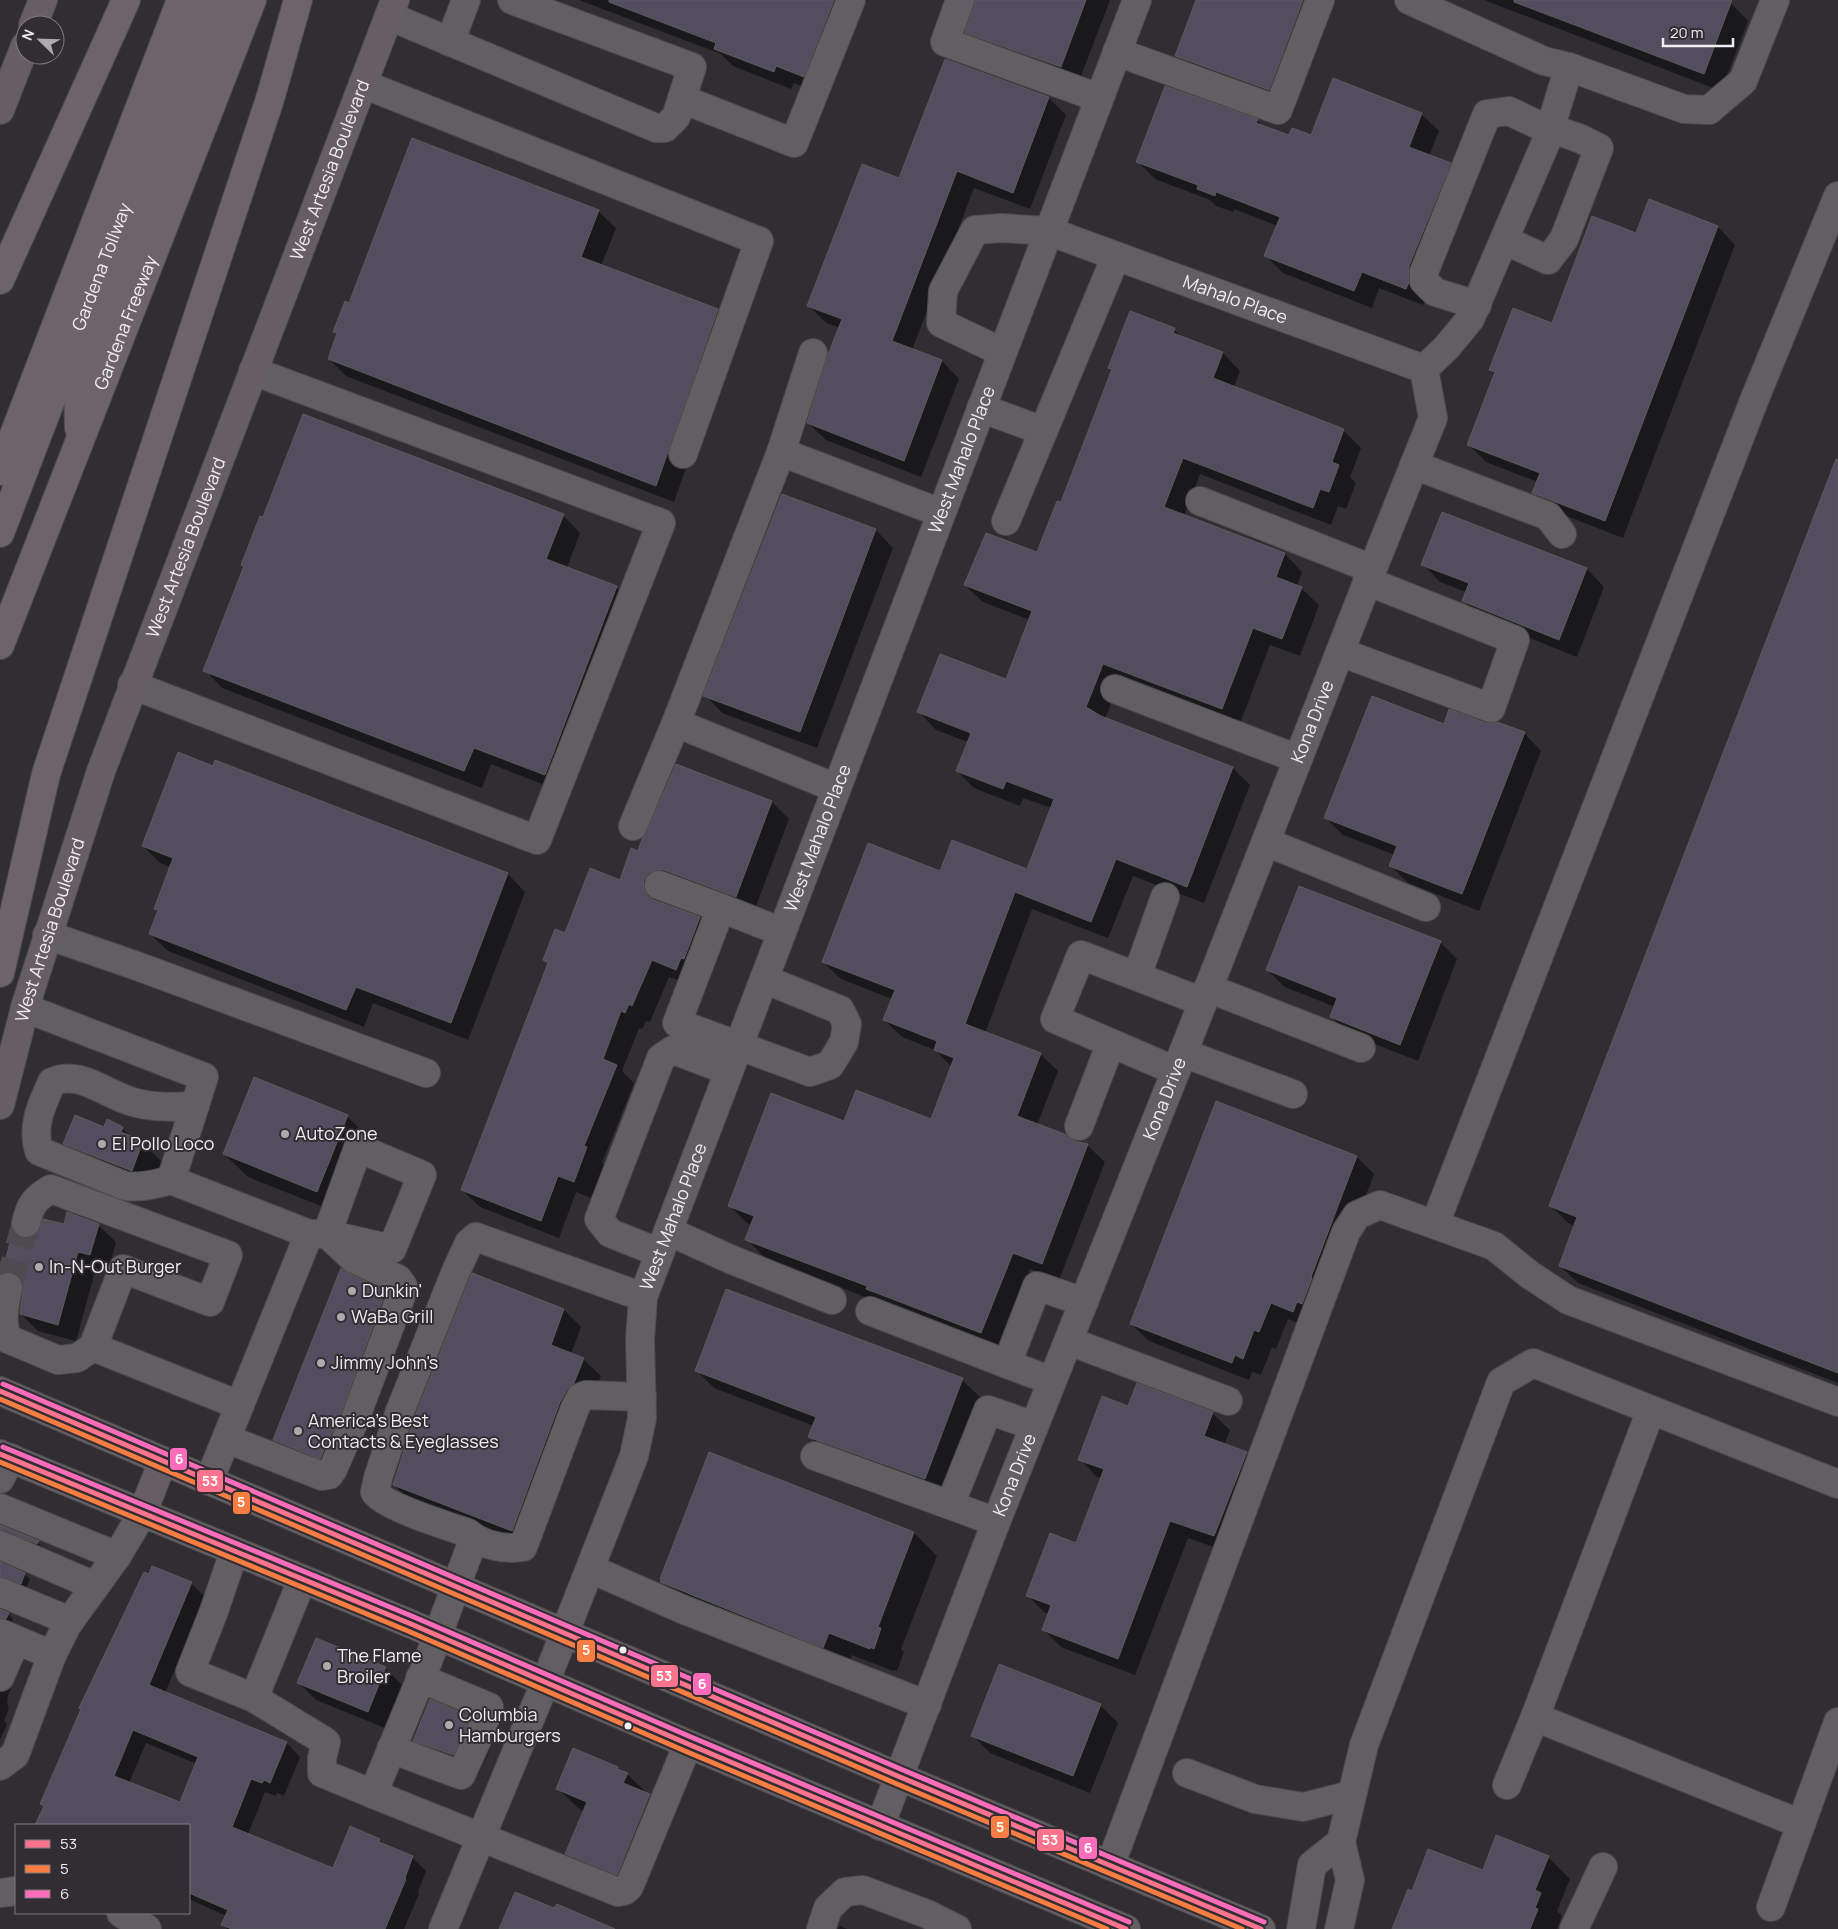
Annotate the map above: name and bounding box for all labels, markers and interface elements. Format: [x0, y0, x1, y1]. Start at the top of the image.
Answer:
north arrow [15, 15, 65, 65]
scale bar [1663, 15, 1733, 47]
text: 20 m [1670, 22, 1703, 43]
text: N [17, 26, 38, 43]
street label: West Artesia Boulevard [284, 76, 374, 264]
street label: Gardena Tollway [66, 199, 136, 334]
street label: Gardena Freeway [88, 251, 162, 393]
street label: Mahalo Place [1180, 269, 1291, 329]
street label: West Mahalo Place [922, 382, 1000, 537]
street label: West Artesia Boulevard [140, 454, 231, 641]
street label: Kona Drive [1285, 676, 1339, 766]
street label: West Mahalo Place [778, 761, 856, 915]
street label: West Artesia Boulevard [9, 835, 90, 1024]
street label: Kona Drive [1137, 1054, 1191, 1143]
place label: AutoZone [295, 1121, 377, 1145]
marker: AutoZone [279, 1128, 291, 1140]
place label: El Pollo Loco [112, 1131, 214, 1155]
marker: El Pollo Loco [96, 1138, 108, 1150]
street label: West Mahalo Place [634, 1139, 712, 1294]
place label: In-N-Out Burger [49, 1254, 182, 1278]
marker: In-N-Out Burger [33, 1261, 45, 1273]
place label: Dunkin' [362, 1278, 422, 1302]
marker: Dunkin' [346, 1285, 358, 1297]
place label: WaBa Grill [351, 1304, 433, 1328]
marker: WaBa Grill [335, 1311, 347, 1323]
place label: Jimmy John's [331, 1350, 438, 1374]
marker: Jimmy John's [315, 1357, 327, 1369]
place label: America's Best Contacts & Eyeglasses [308, 1408, 499, 1453]
marker: America's Best Contacts & Eyeglasses [292, 1425, 304, 1437]
street label: Kona Drive [987, 1430, 1041, 1519]
line badge: 6 [169, 1447, 188, 1471]
text: 6 [175, 1449, 183, 1468]
line badge: 53 [196, 1469, 224, 1493]
text: 53 [202, 1471, 218, 1490]
line badge: 5 [232, 1491, 251, 1515]
text: 5 [237, 1492, 245, 1511]
line badge: 5 [576, 1639, 596, 1663]
text: 5 [582, 1640, 590, 1659]
place label: The Flame Broiler [337, 1643, 422, 1688]
unlabelled marker [618, 1645, 628, 1655]
marker: The Flame Broiler [321, 1660, 333, 1672]
line badge: 53 [650, 1664, 679, 1688]
text: 53 [656, 1666, 672, 1685]
line badge: 6 [692, 1672, 712, 1696]
text: 6 [698, 1674, 706, 1693]
place label: Columbia Hamburgers [459, 1702, 561, 1747]
marker: Columbia Hamburgers [443, 1719, 455, 1731]
unlabelled marker [623, 1721, 633, 1731]
line badge: 5 [990, 1815, 1010, 1839]
text: 5 [996, 1817, 1004, 1836]
legend [15, 1824, 190, 1914]
line badge: 53 [1036, 1828, 1065, 1852]
text: 53 [1042, 1830, 1058, 1849]
text: 53 [60, 1833, 77, 1854]
line badge: 6 [1078, 1836, 1098, 1860]
text: 6 [1084, 1838, 1092, 1857]
text: 5 [60, 1858, 69, 1879]
text: 6 [60, 1883, 69, 1904]

